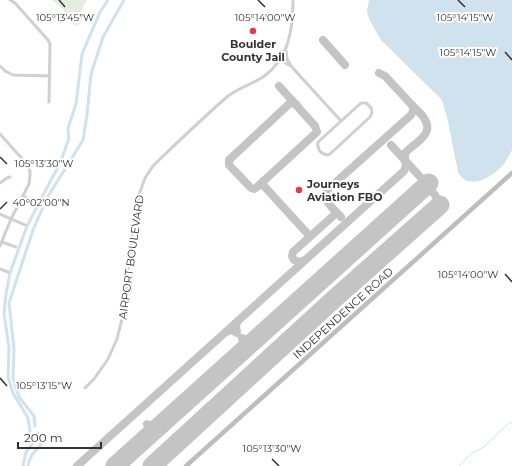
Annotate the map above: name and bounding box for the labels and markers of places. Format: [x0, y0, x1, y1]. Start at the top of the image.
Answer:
marker: Boulder County Jail [248, 26, 258, 36]
place label: Boulder County Jail [221, 37, 285, 64]
place label: Journeys Aviation FBO [306, 177, 383, 204]
marker: Journeys Aviation FBO [294, 185, 304, 195]

